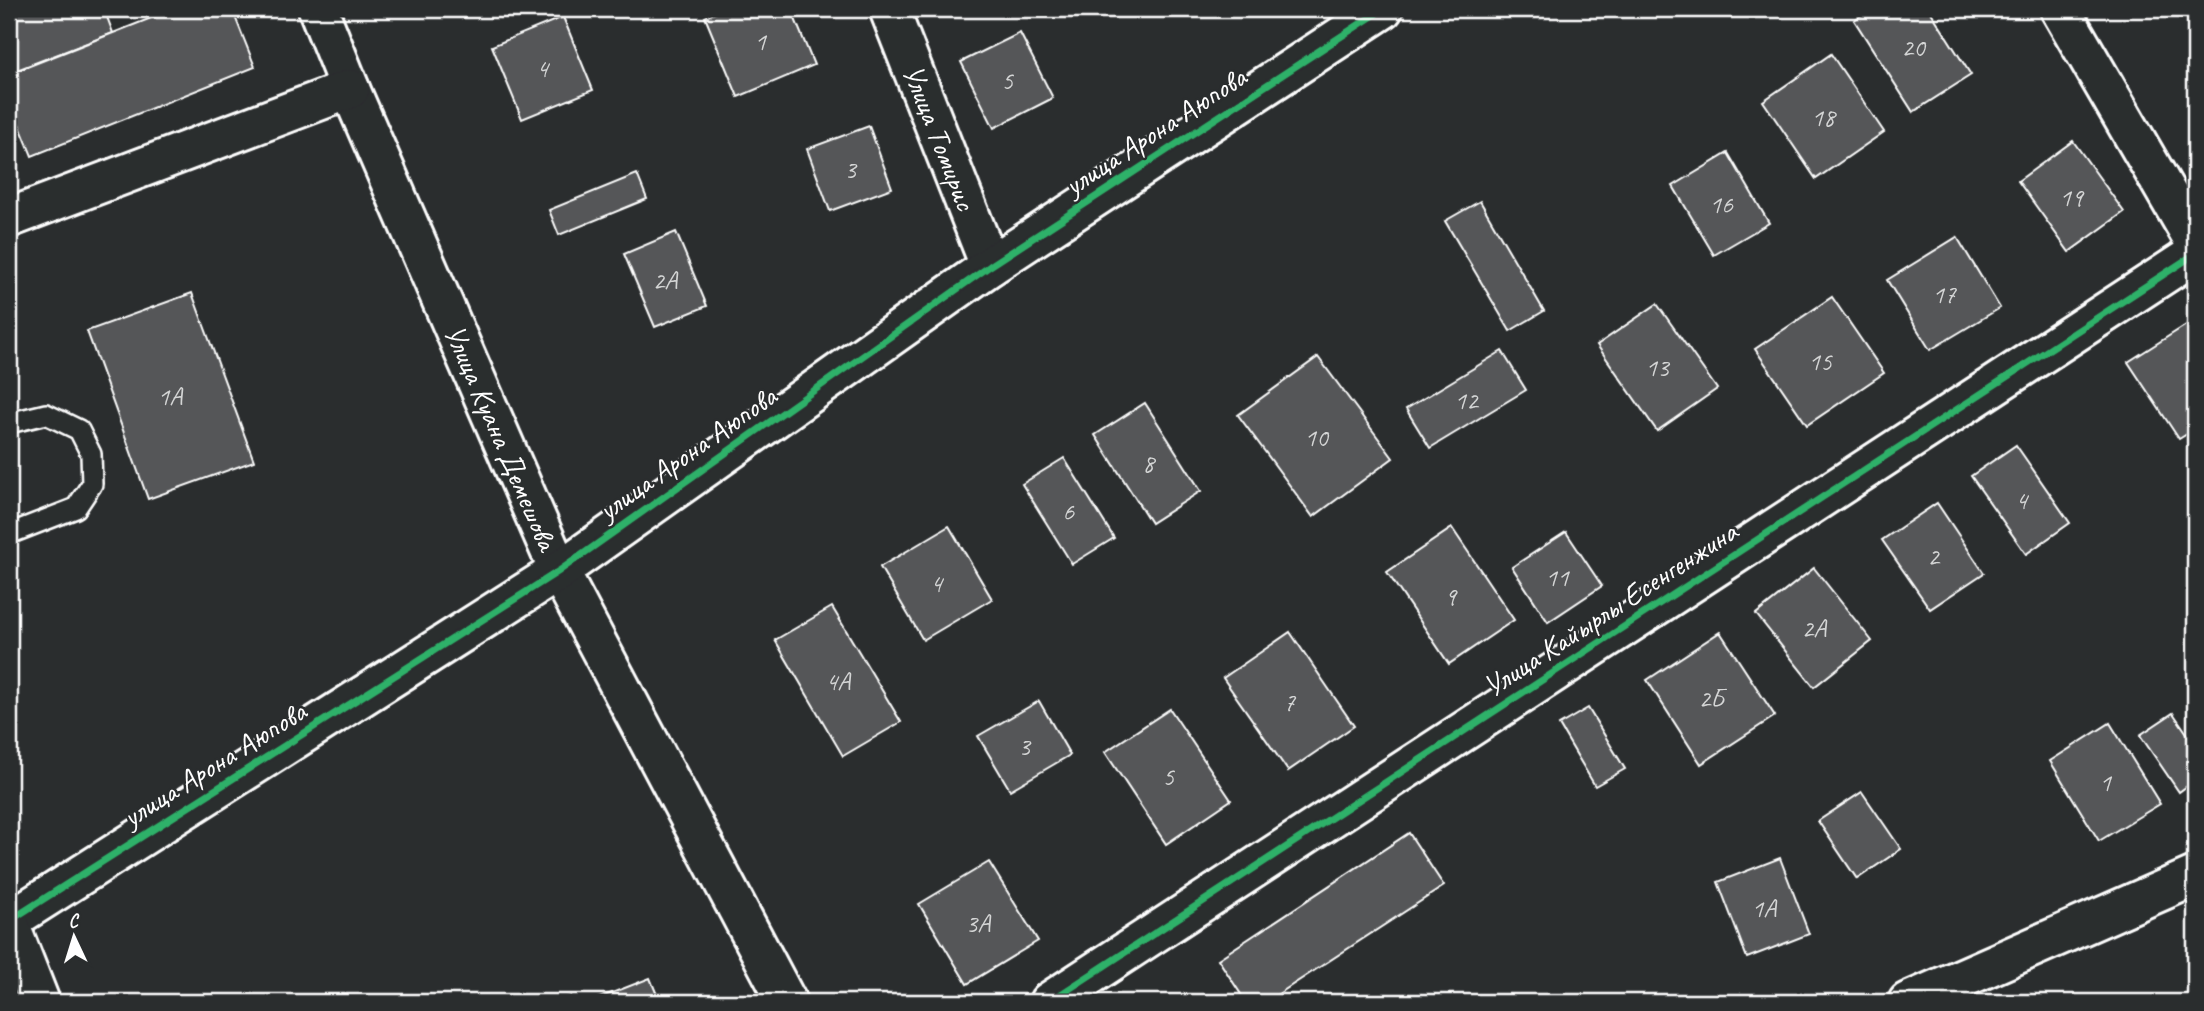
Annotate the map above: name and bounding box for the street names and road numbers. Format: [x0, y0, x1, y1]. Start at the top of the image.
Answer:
street label: улица Арона Аюпова [1055, 57, 1255, 205]
street label: Улица Томирис [894, 59, 986, 217]
street label: Улица Куана Демешова [436, 319, 568, 558]
street label: улица Арона Аюпова [589, 376, 785, 530]
street label: Улица Кайырлы Есенгенжина [1476, 512, 1746, 705]
street label: улица Арона Аюпова [113, 691, 315, 837]

